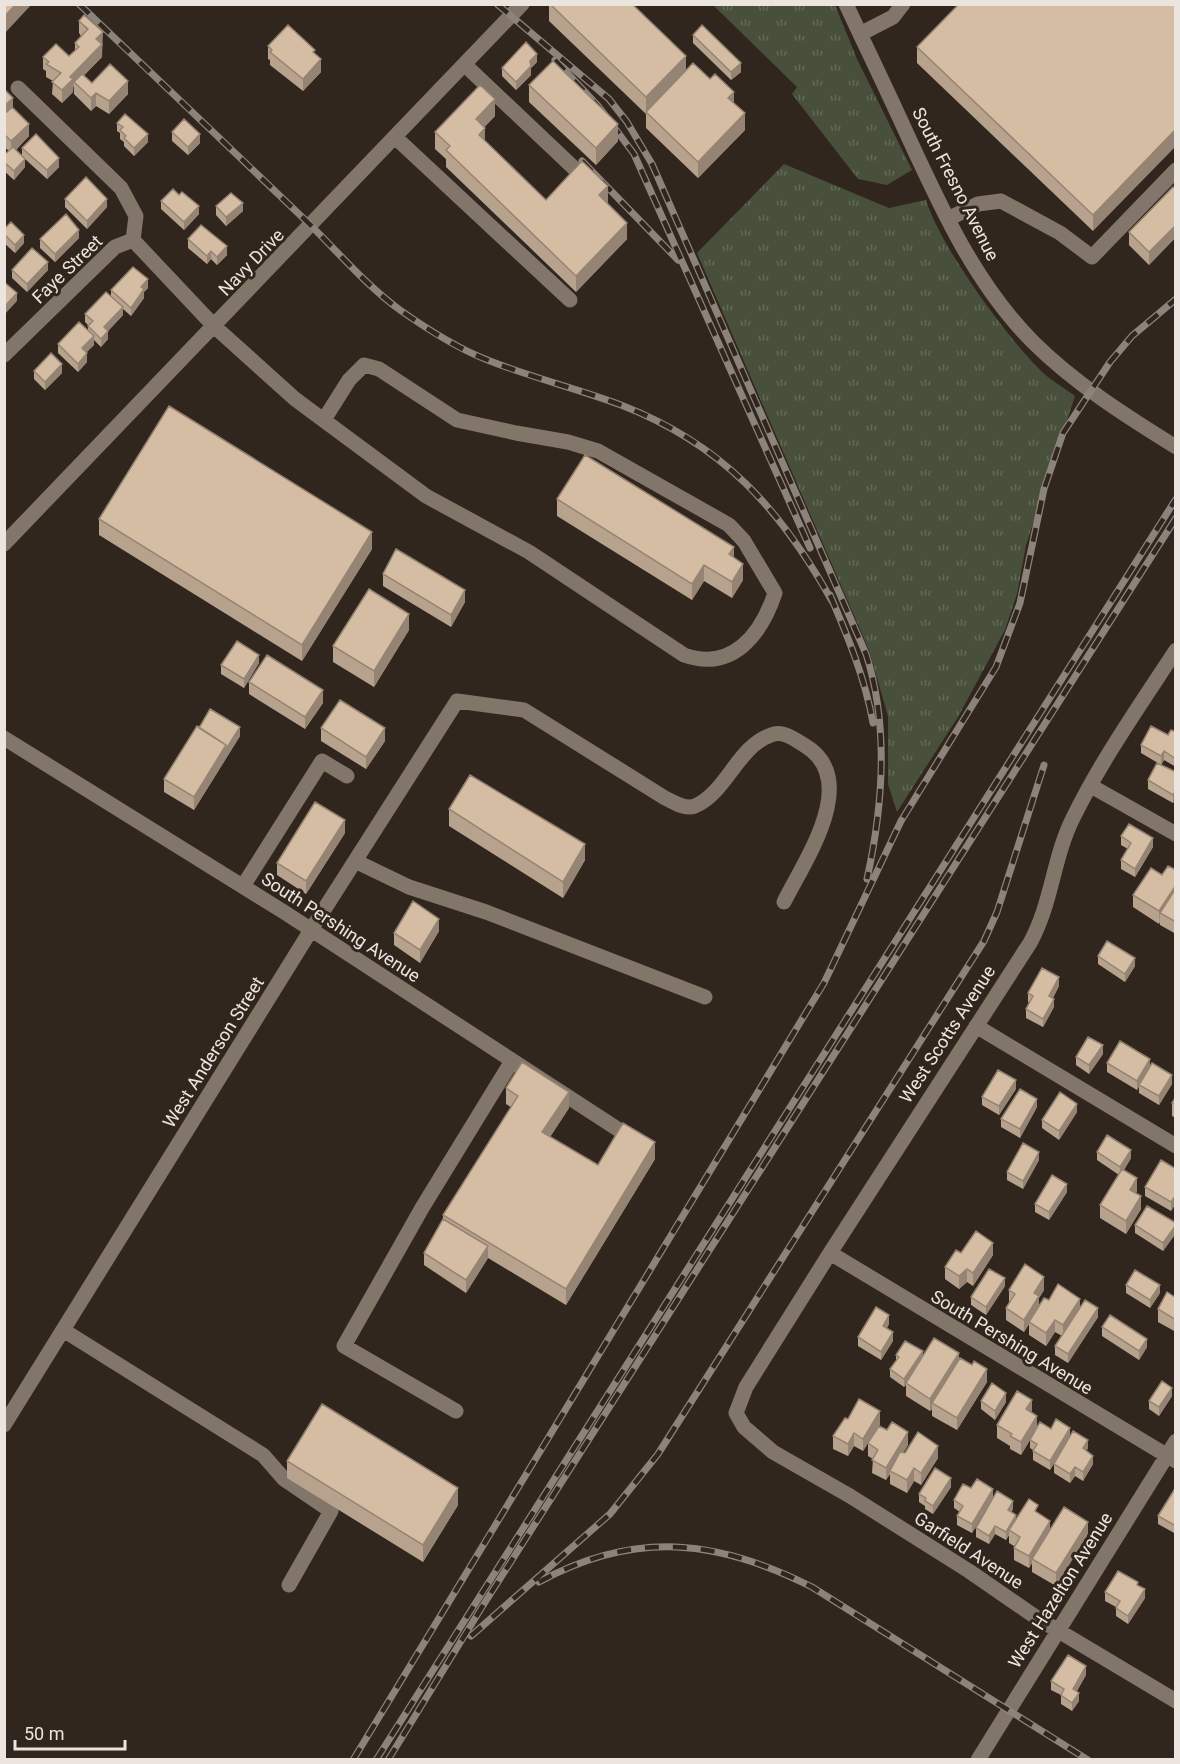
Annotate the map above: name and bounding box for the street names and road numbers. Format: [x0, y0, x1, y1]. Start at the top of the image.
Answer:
street label: South Fresno Avenue [908, 104, 1004, 264]
street label: Navy Drive [214, 224, 288, 300]
street label: Faye Street [28, 230, 106, 308]
street label: South Pershing Avenue [258, 868, 424, 986]
street label: West Scotts Avenue [895, 961, 999, 1107]
street label: West Anderson Street [158, 973, 268, 1131]
street label: South Pershing Avenue [927, 1285, 1097, 1399]
street label: Garfield Avenue [911, 1507, 1027, 1593]
street label: West Hazelton Avenue [1004, 1508, 1116, 1672]

